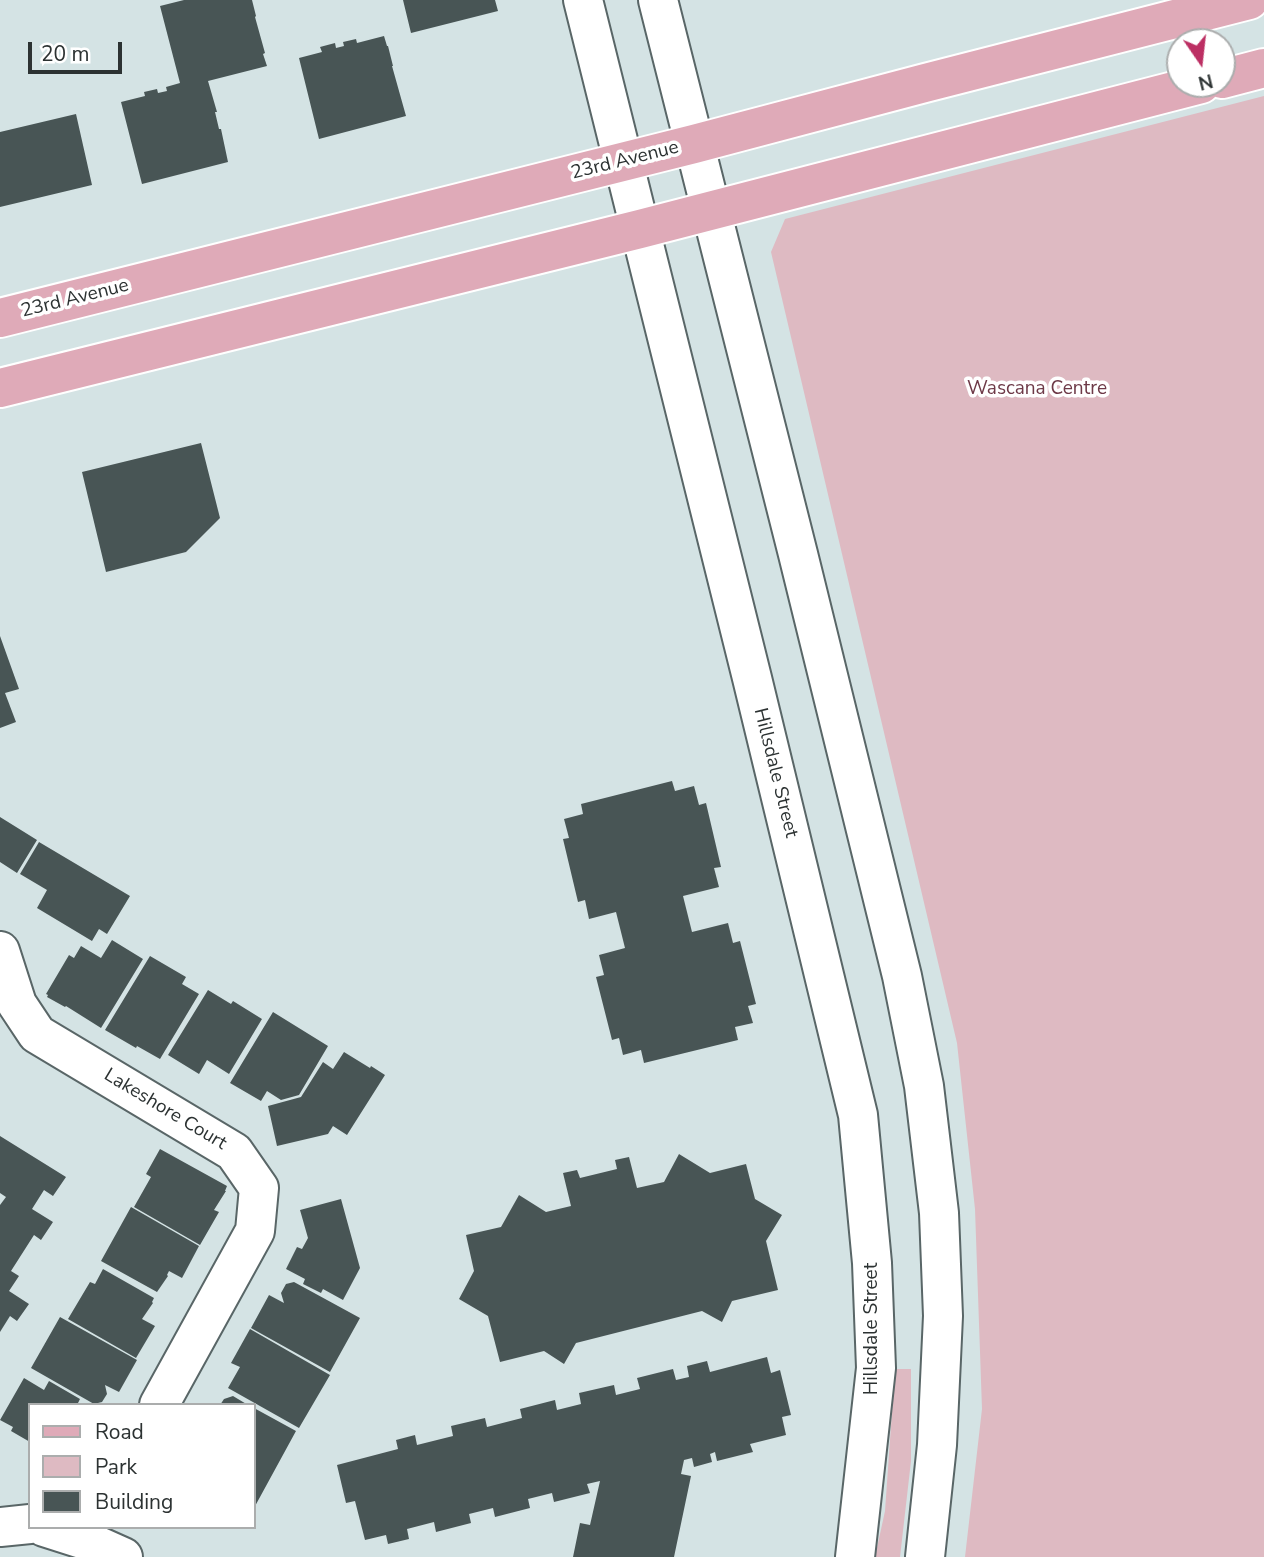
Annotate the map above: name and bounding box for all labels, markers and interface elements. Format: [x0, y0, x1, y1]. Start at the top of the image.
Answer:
scale bar [32, 28, 126, 72]
north arrow [1166, 28, 1236, 98]
text: 20 m [41, 40, 90, 68]
text: N [1196, 67, 1216, 96]
street label: 23rd Avenue [569, 137, 681, 185]
street label: 23rd Avenue [19, 275, 131, 323]
park label: Wascana Centre [967, 378, 1107, 400]
street label: Hillsdale Street [748, 706, 802, 840]
street label: Lakeshore Court [99, 1064, 231, 1156]
street label: Hillsdale Street [861, 1263, 883, 1395]
legend [28, 1403, 256, 1529]
text: Road [95, 1418, 144, 1446]
text: Park [95, 1453, 137, 1481]
text: Building [95, 1488, 173, 1516]

